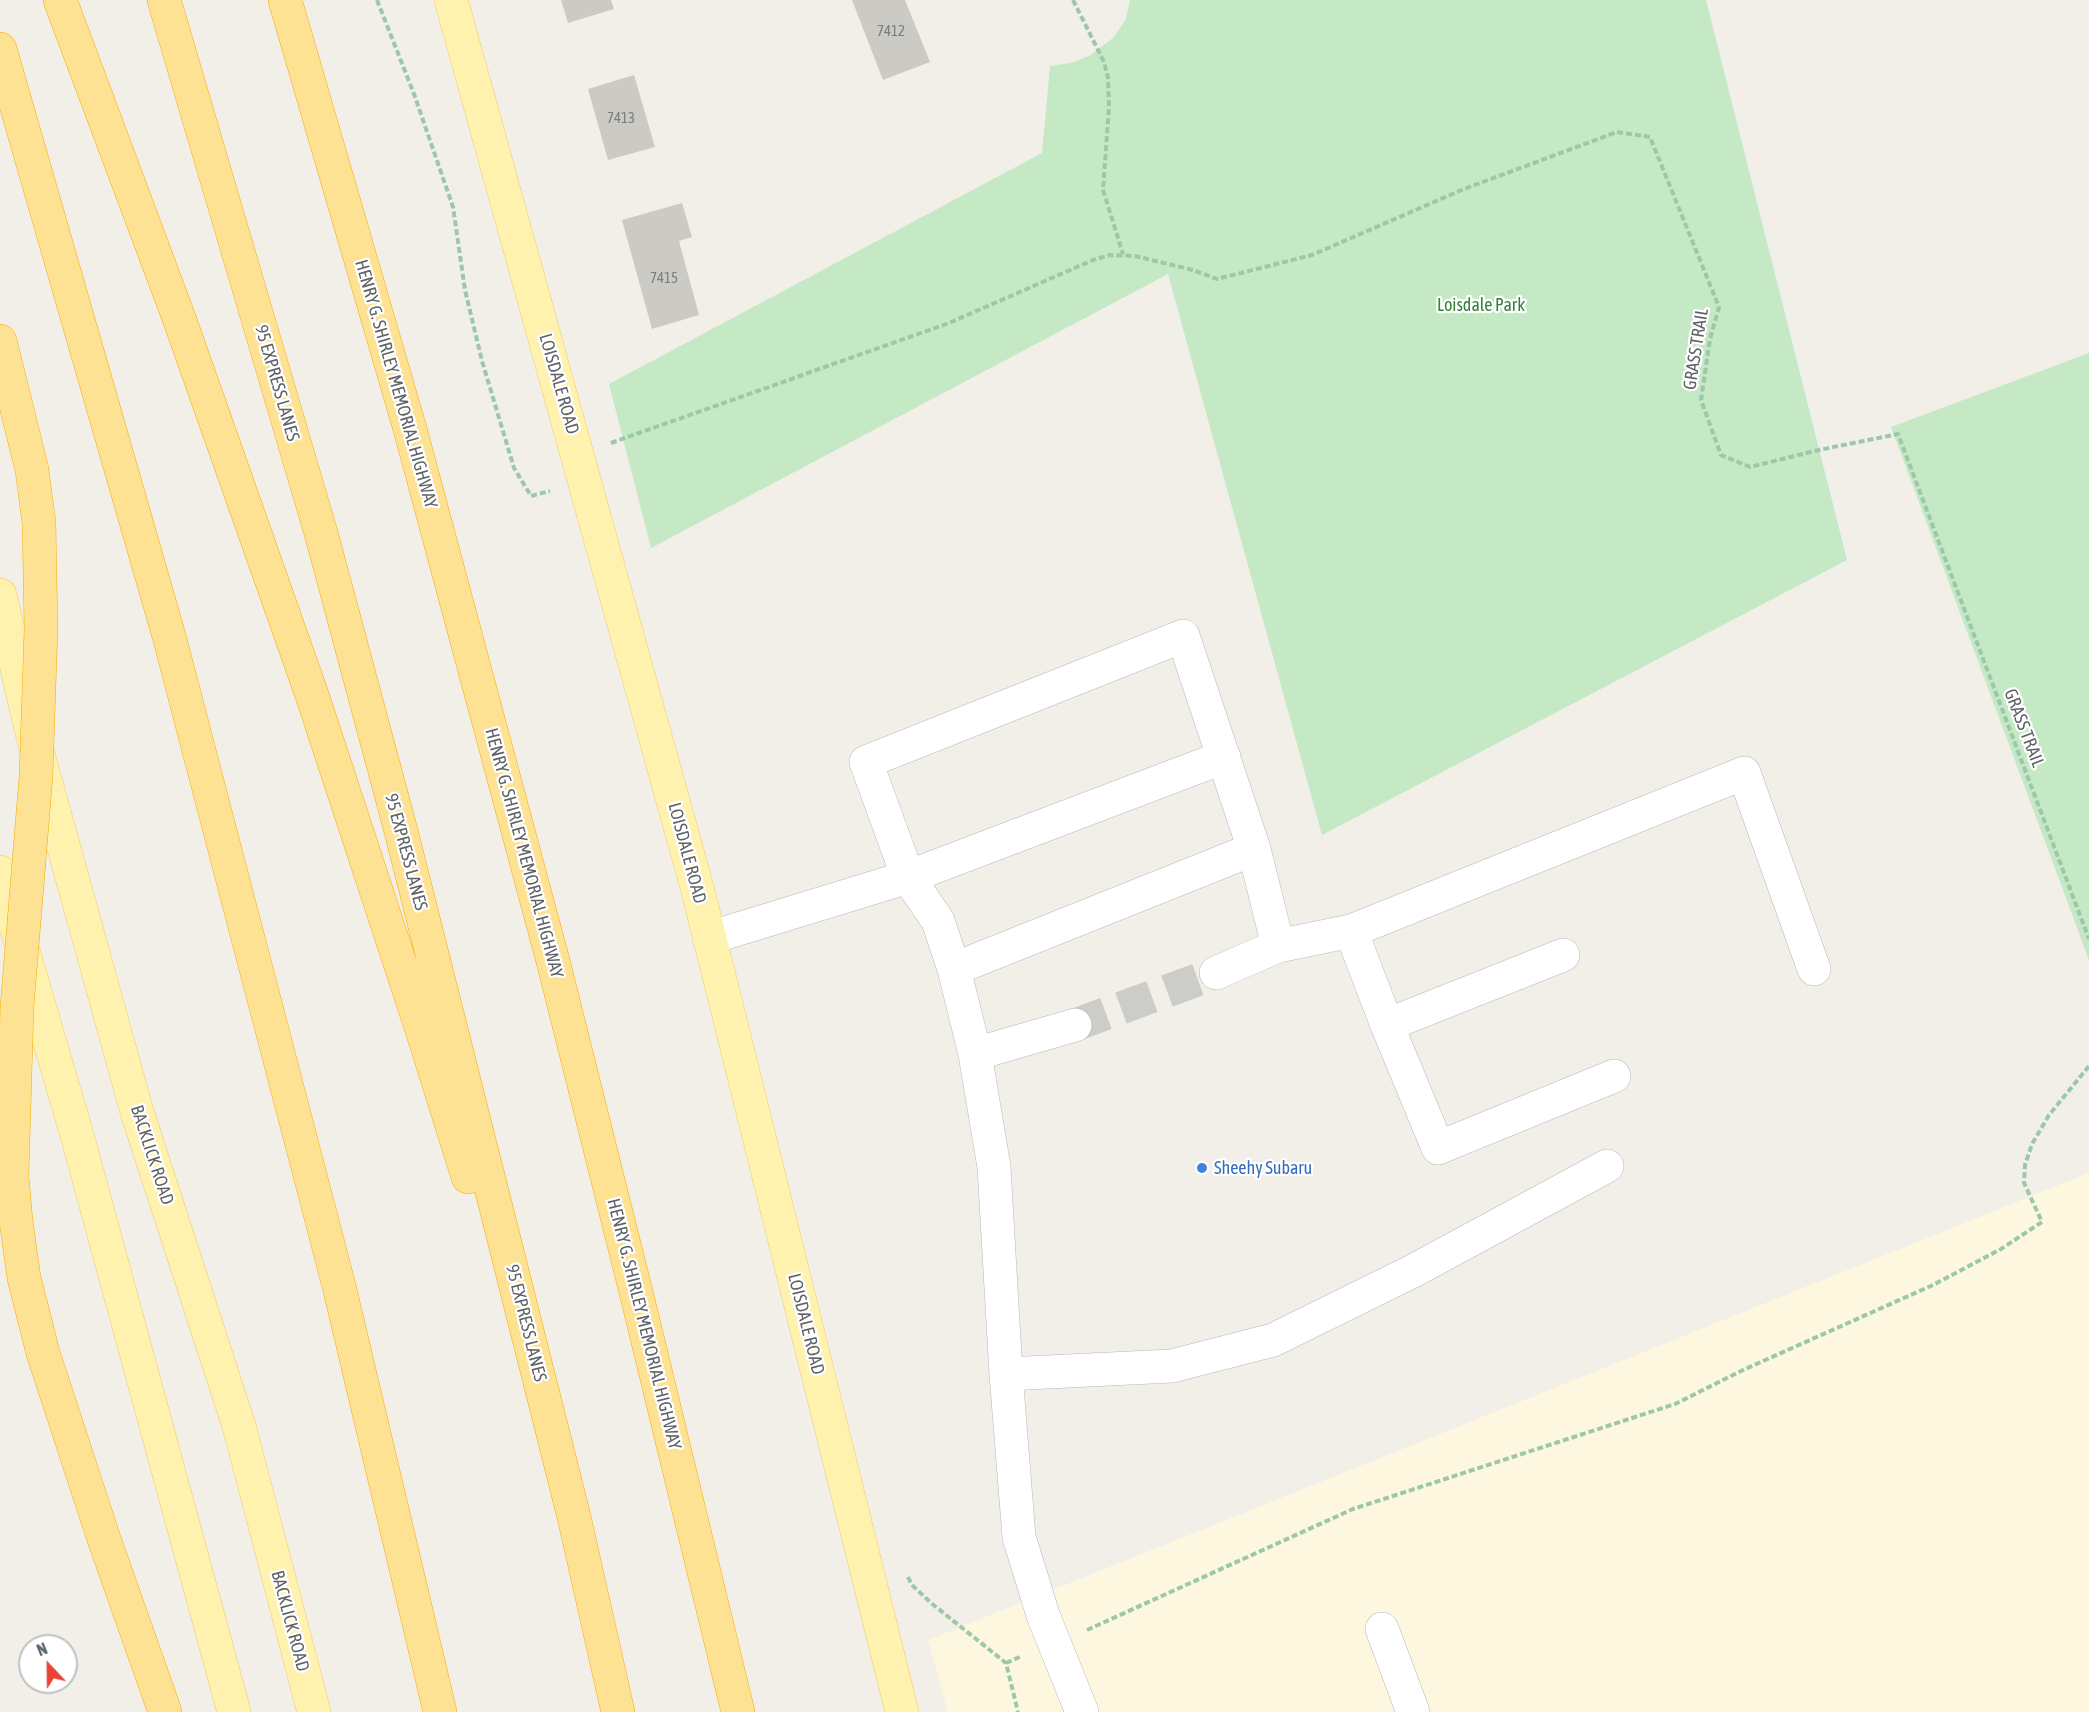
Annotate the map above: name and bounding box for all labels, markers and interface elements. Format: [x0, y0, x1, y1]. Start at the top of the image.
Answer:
house number: 7412 [877, 22, 905, 40]
house number: 7413 [607, 109, 635, 127]
street label: HENRY G. SHIRLEY MEMORIAL HIGHWAY [350, 257, 442, 511]
house number: 7415 [650, 269, 678, 287]
park label: Loisdale Park [1437, 294, 1525, 316]
street label: GRASS TRAIL [1679, 307, 1713, 391]
street label: 95 EXPRESS LANES [250, 322, 304, 444]
street label: LOISDALE ROAD [534, 331, 584, 437]
street label: GRASS TRAIL [1999, 686, 2049, 770]
street label: HENRY G. SHIRLEY MEMORIAL HIGHWAY [480, 726, 568, 980]
street label: 95 EXPRESS LANES [380, 791, 432, 913]
street label: LOISDALE ROAD [663, 800, 711, 906]
street label: BACKLICK ROAD [126, 1102, 178, 1208]
place label: Sheehy Subaru [1214, 1157, 1312, 1179]
marker: Sheehy Subaru [1195, 1161, 1209, 1175]
street label: HENRY G. SHIRLEY MEMORIAL HIGHWAY [602, 1196, 686, 1452]
street label: 95 EXPRESS LANES [501, 1262, 551, 1384]
street label: LOISDALE ROAD [783, 1271, 829, 1377]
street label: BACKLICK ROAD [266, 1568, 314, 1674]
north arrow [18, 1634, 78, 1694]
text: N [34, 1639, 50, 1659]

